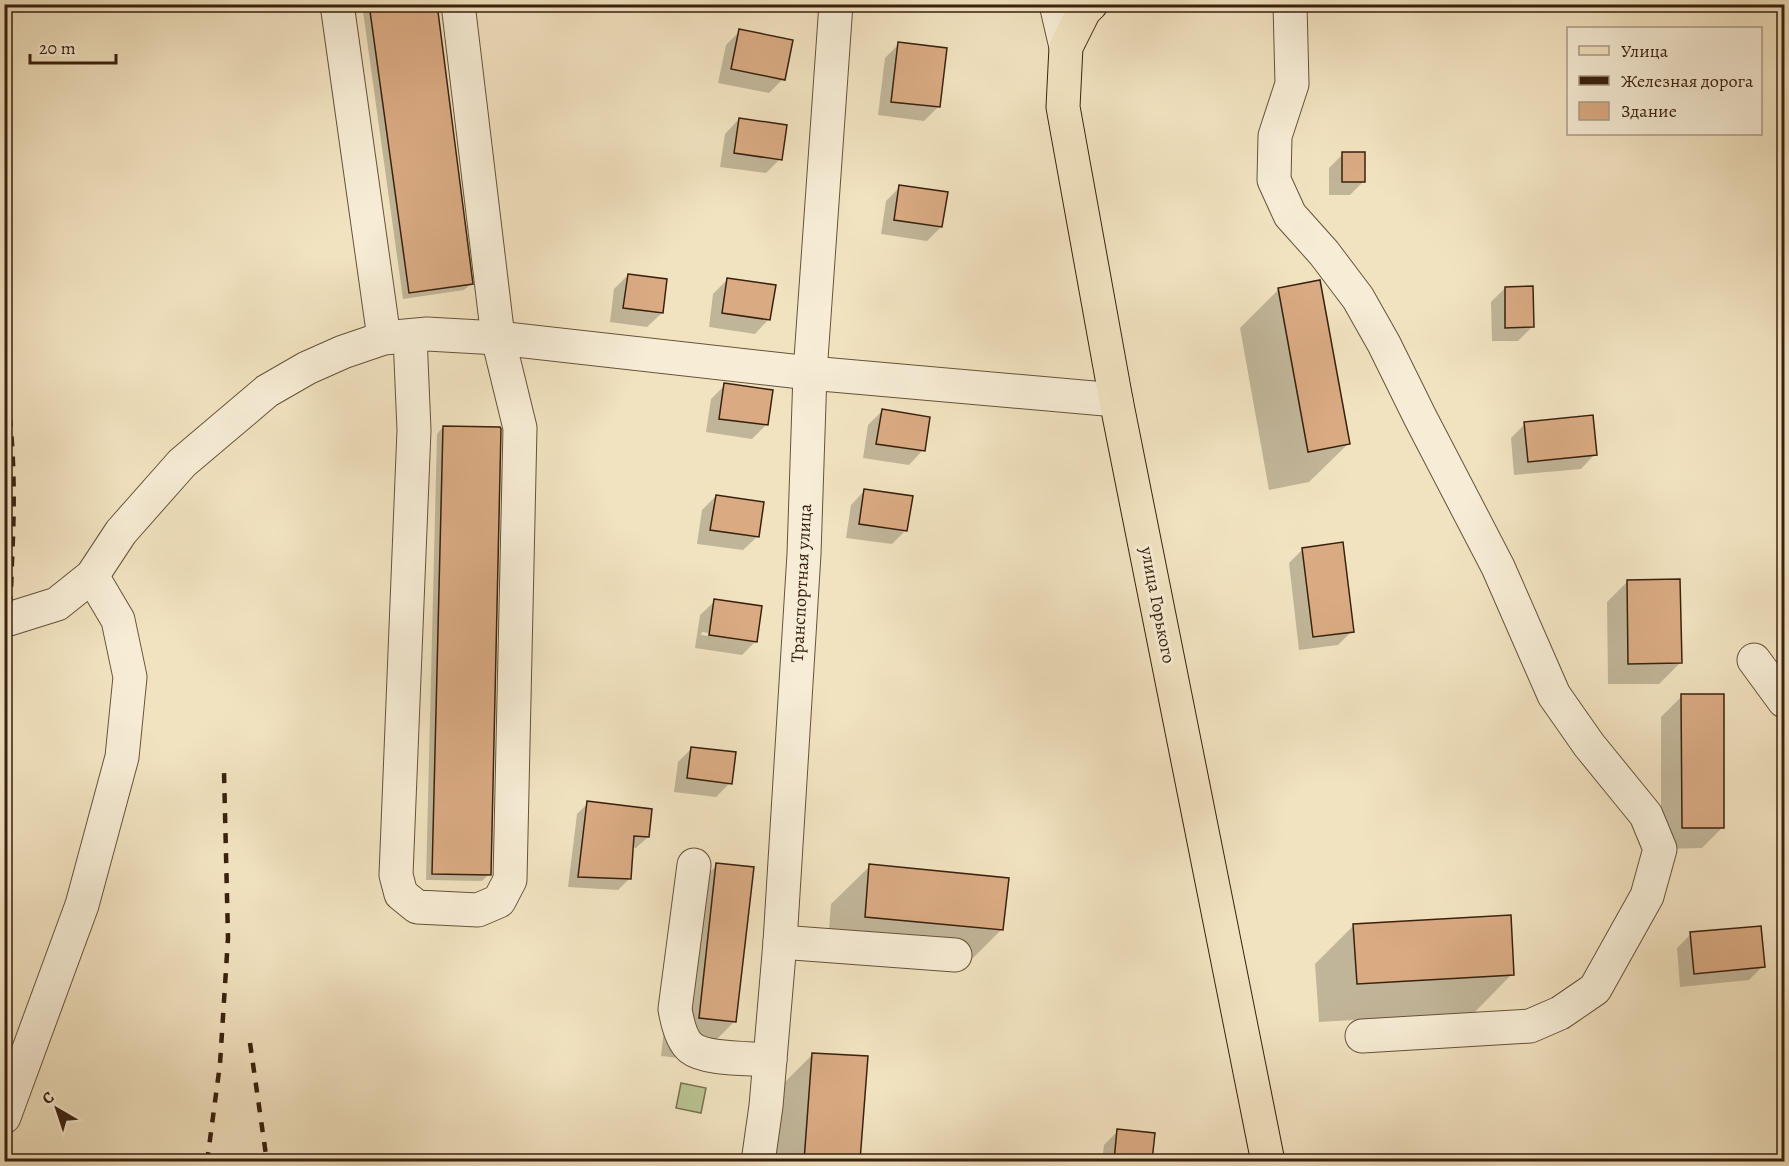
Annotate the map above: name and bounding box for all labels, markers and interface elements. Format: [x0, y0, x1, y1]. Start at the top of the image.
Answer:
scale bar [30, 27, 116, 65]
legend [1567, 27, 1762, 135]
text: 20 m [39, 36, 76, 60]
text: Улица [1621, 39, 1669, 63]
text: Железная дорога [1621, 69, 1754, 93]
text: Здание [1621, 99, 1677, 123]
street label: Транспортная улица [785, 502, 817, 663]
street label: улица Горького [1135, 544, 1181, 665]
north arrow [27, 1079, 87, 1139]
text: С [37, 1086, 59, 1110]

